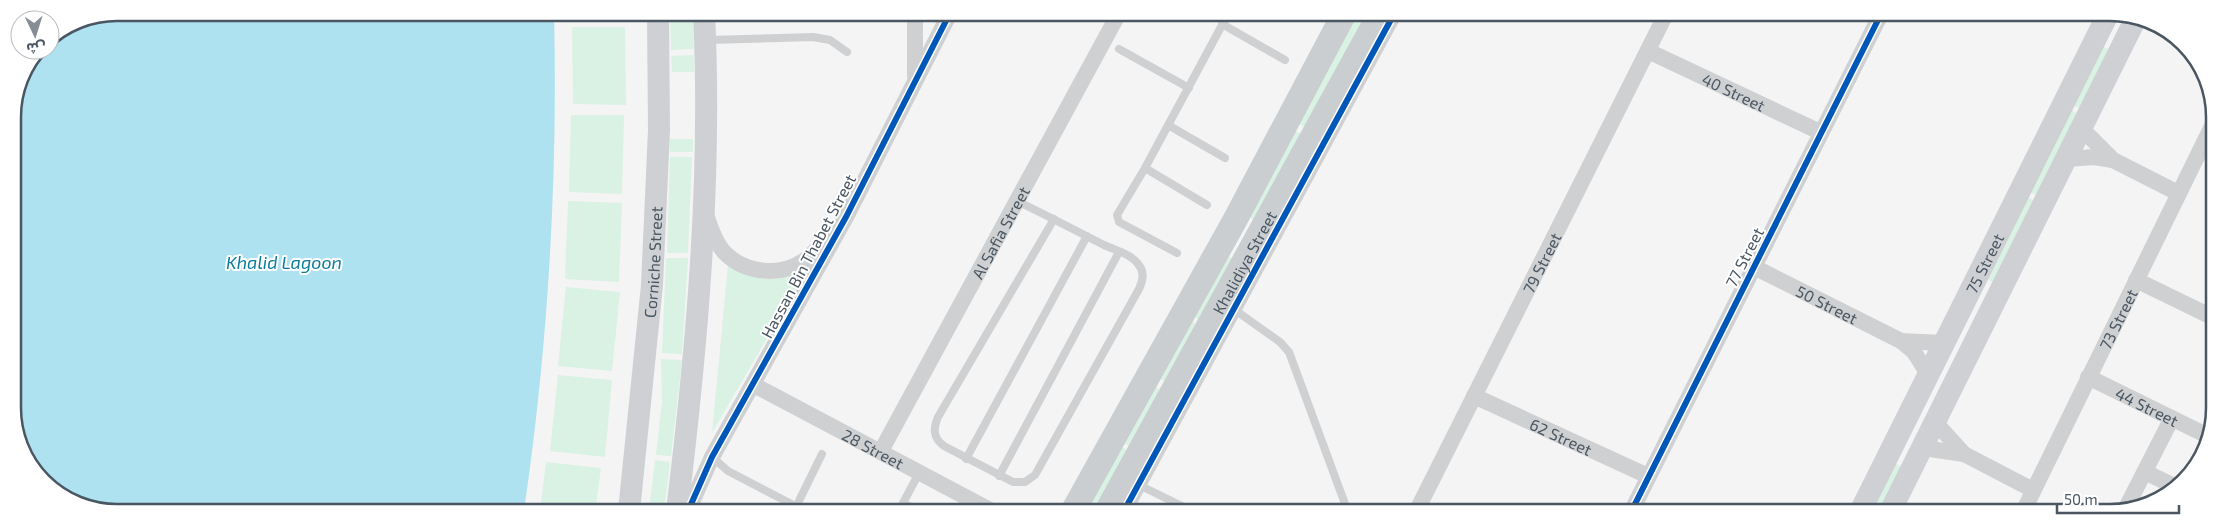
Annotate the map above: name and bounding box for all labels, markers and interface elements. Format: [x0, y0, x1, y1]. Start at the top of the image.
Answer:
north arrow [10, 10, 60, 60]
text: ش [26, 39, 46, 58]
street label: 40 Street [1699, 68, 1769, 114]
street label: Hassan Bin Thabet Street [757, 171, 859, 341]
street label: Al Safia Street [967, 183, 1033, 282]
street label: Corniche Street [639, 206, 665, 319]
street label: Khalidiya Street [1208, 207, 1280, 317]
street label: 77 Street [1721, 224, 1767, 290]
street label: 79 Street [1518, 229, 1564, 296]
street label: 75 Street [1961, 230, 2007, 296]
water label: Khalid Lagoon [226, 251, 342, 273]
street label: 50 Street [1793, 280, 1861, 327]
street label: 73 Street [2095, 285, 2140, 352]
street label: 44 Street [2113, 383, 2182, 430]
street label: 62 Street [1527, 414, 1595, 459]
street label: 28 Street [839, 424, 907, 472]
scale bar [2057, 482, 2180, 514]
text: 50 m [2064, 490, 2098, 508]

